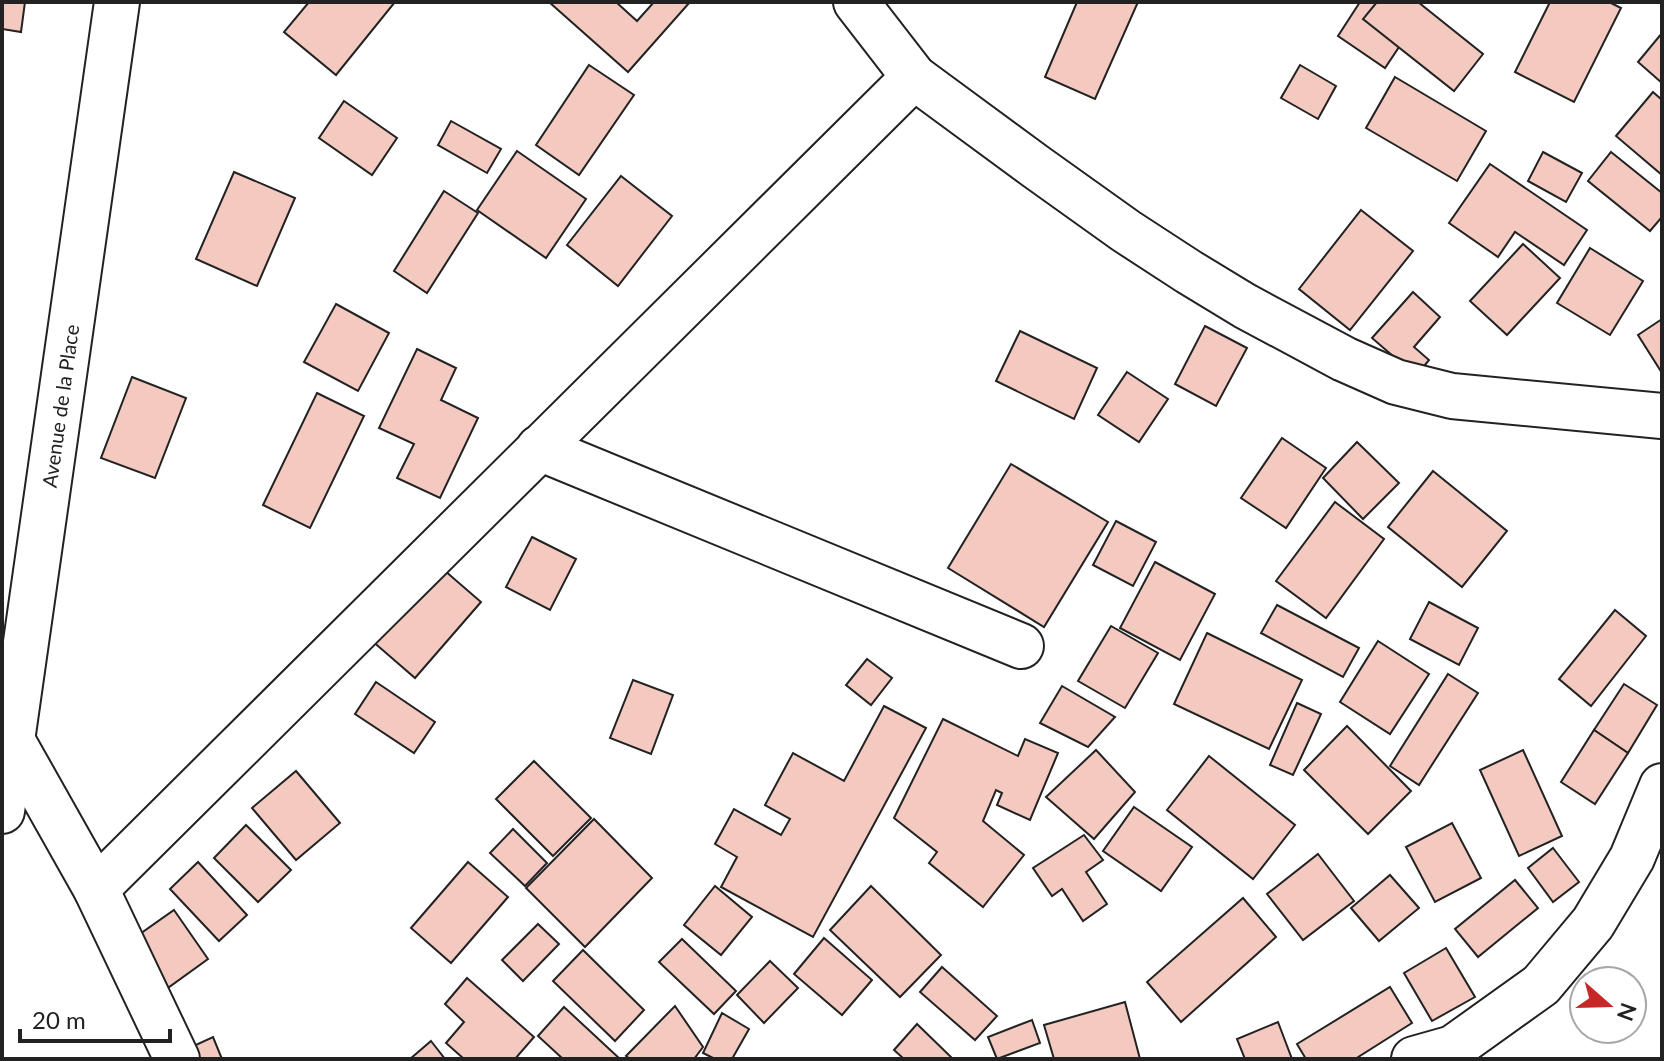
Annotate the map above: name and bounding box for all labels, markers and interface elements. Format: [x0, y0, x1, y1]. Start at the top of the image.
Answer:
street label: Avenue de la Place [37, 323, 83, 489]
north arrow [1568, 965, 1648, 1045]
scale bar [20, 993, 170, 1043]
text: N [1612, 999, 1643, 1025]
text: 20 m [32, 1005, 86, 1034]

